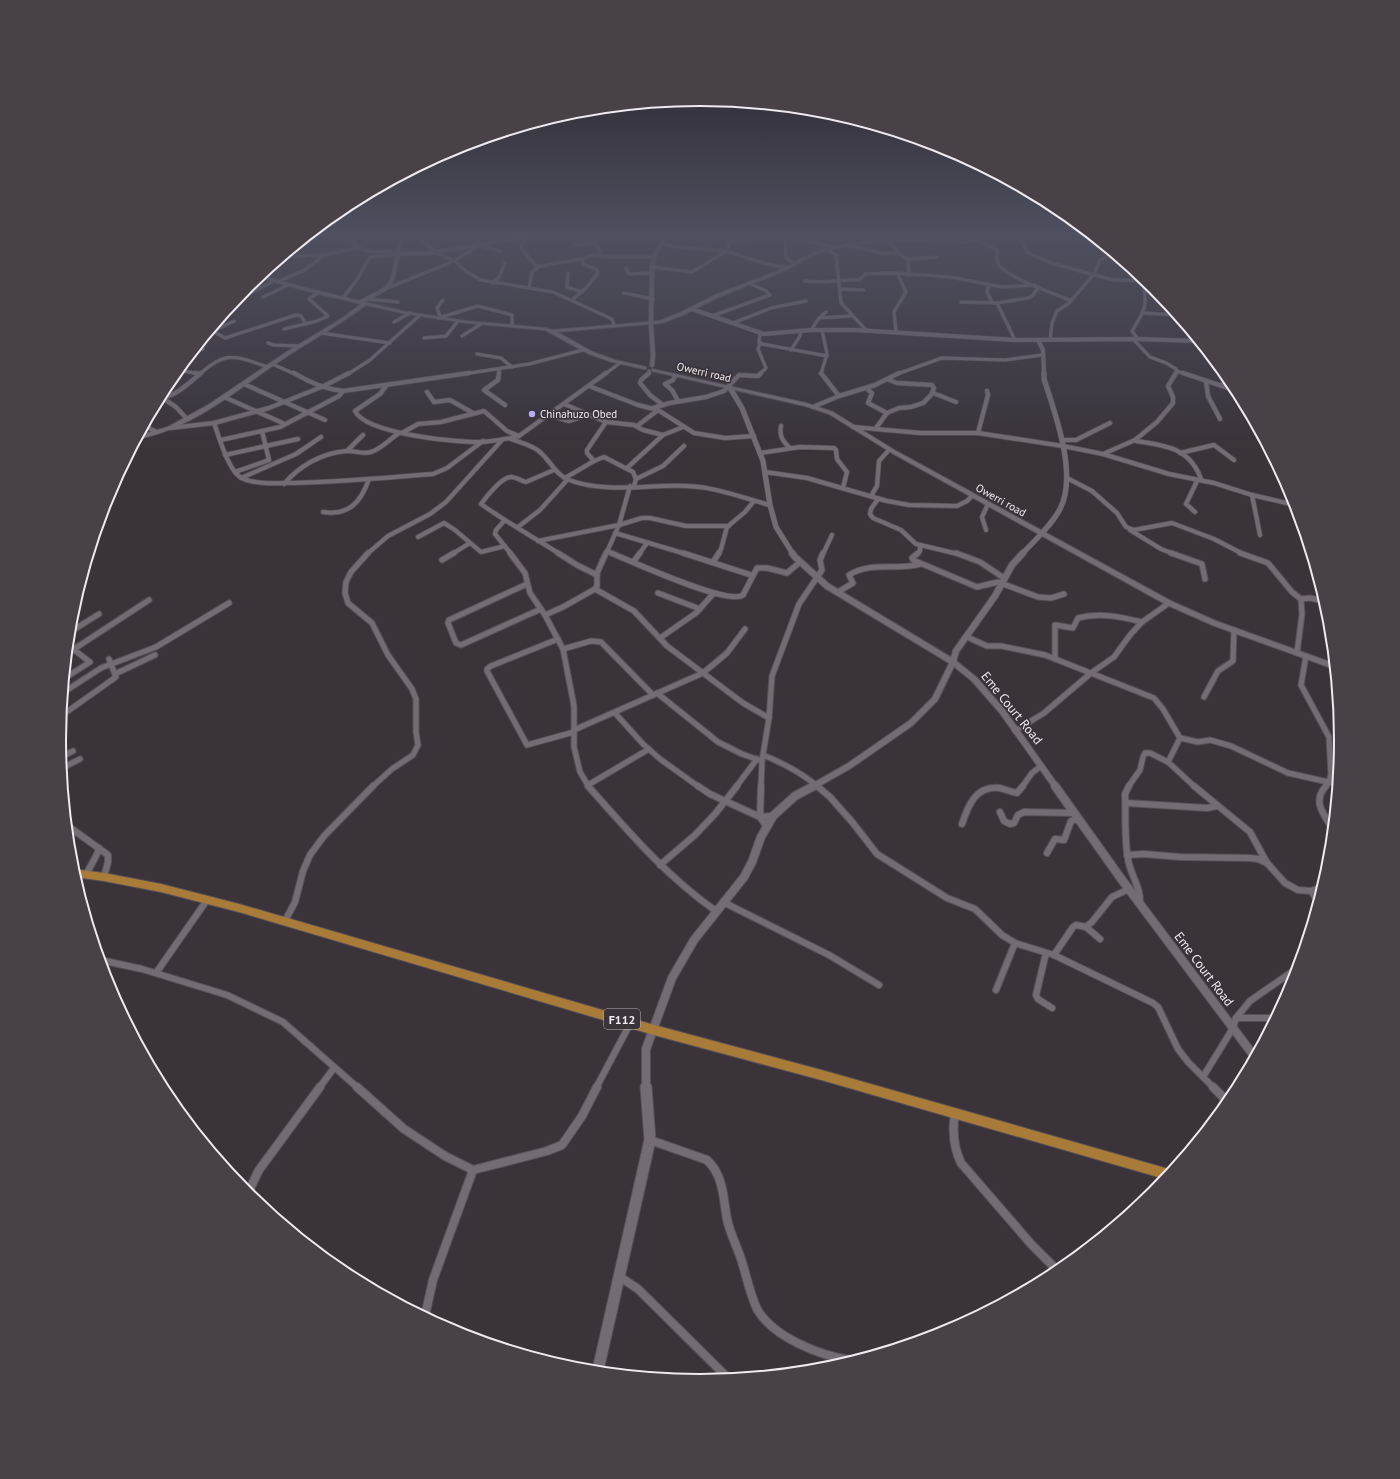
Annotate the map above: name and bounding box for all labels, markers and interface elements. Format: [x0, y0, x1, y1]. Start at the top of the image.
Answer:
street label: Owerri road [675, 359, 733, 385]
place label: Chinahuzo Obed [540, 407, 617, 421]
marker: Chinahuzo Obed [527, 409, 537, 419]
street label: Owerri road [973, 480, 1029, 520]
street label: Eme Court Road [977, 668, 1047, 748]
street label: Eme Court Road [1171, 928, 1237, 1010]
road number: F112 [604, 1009, 640, 1029]

